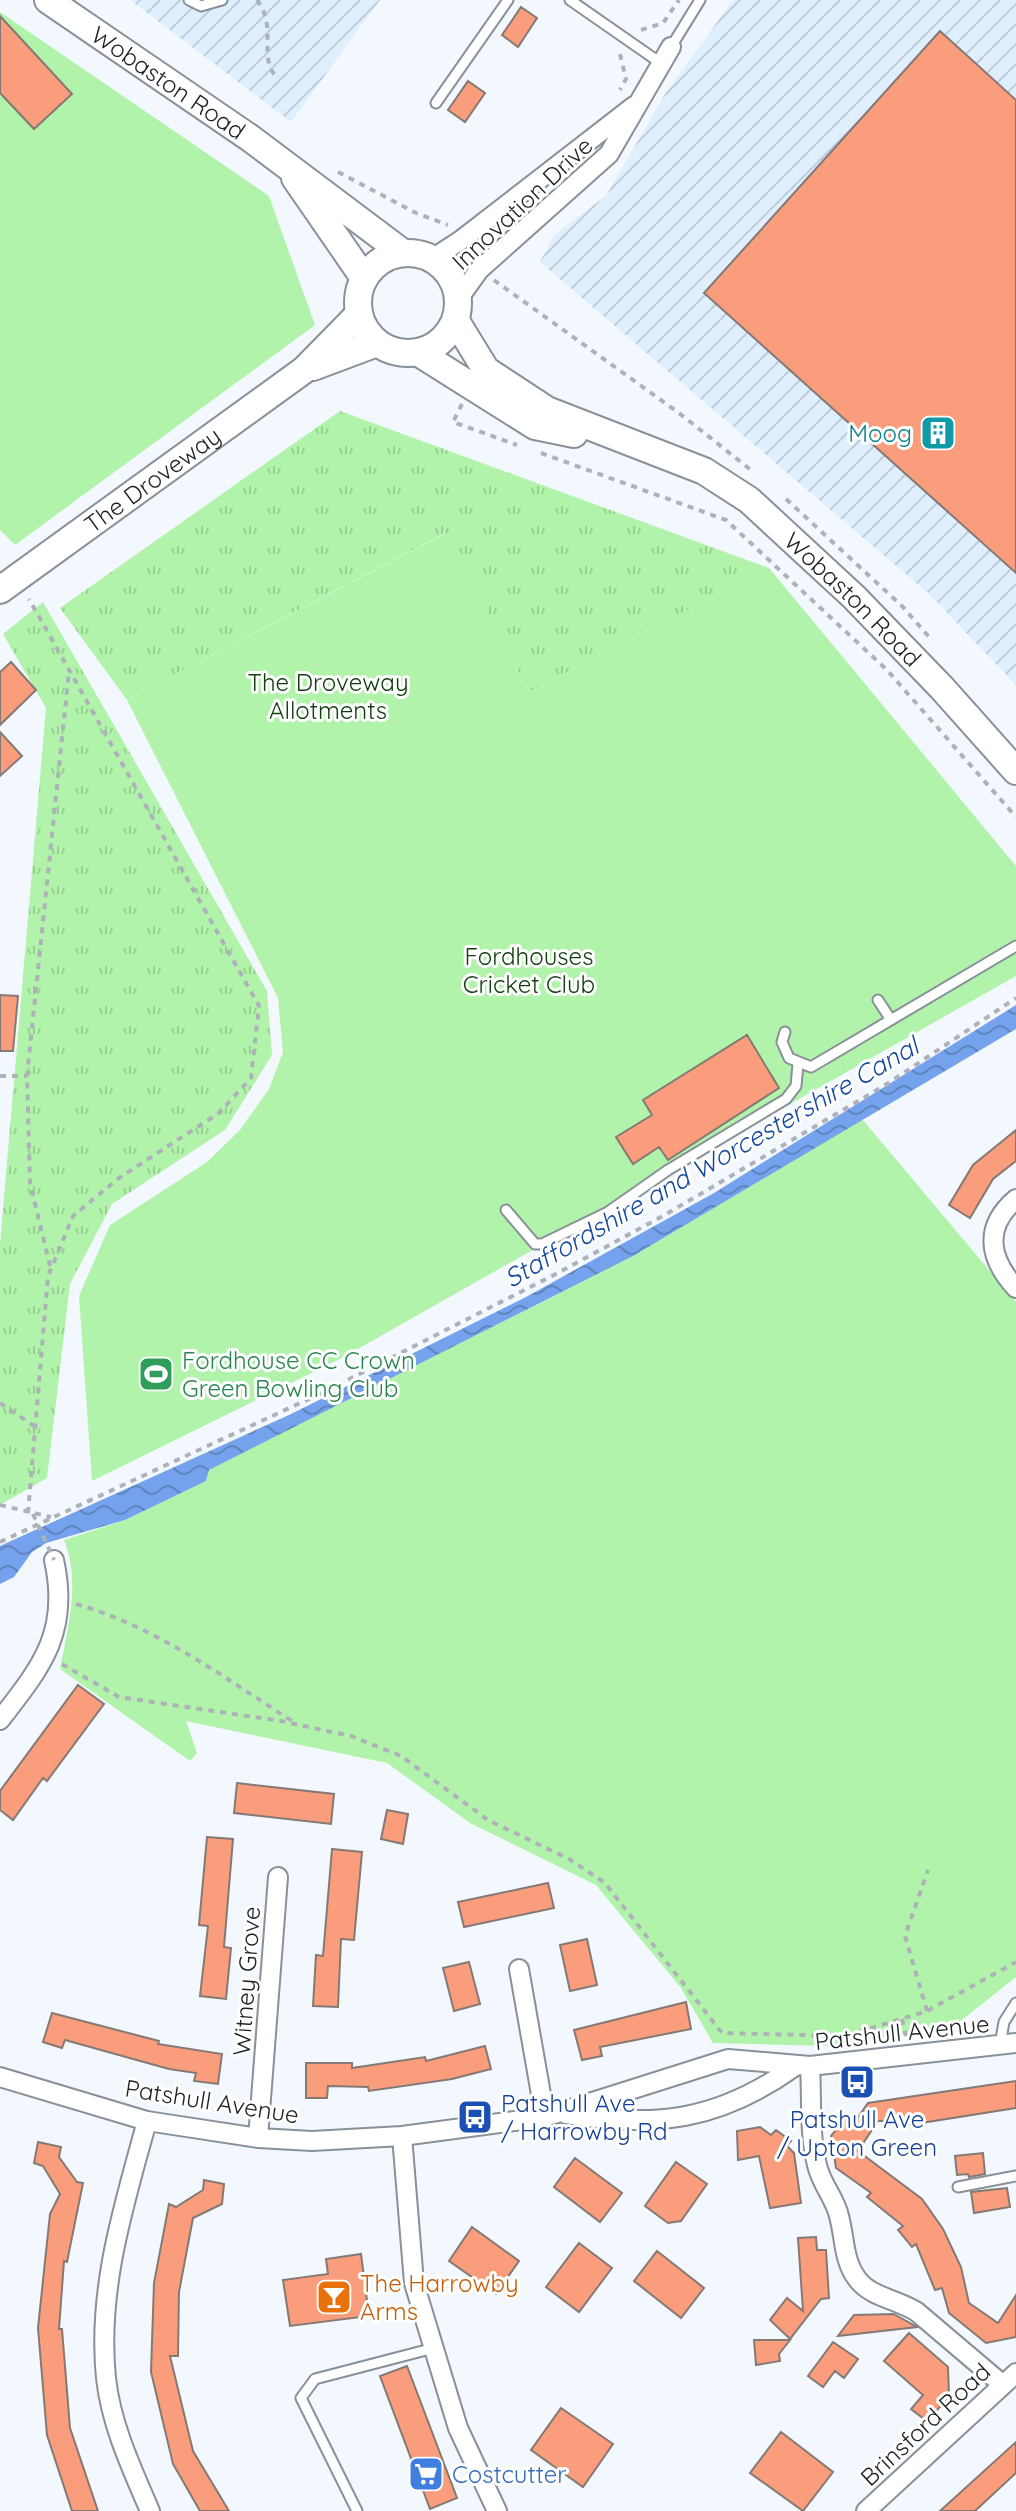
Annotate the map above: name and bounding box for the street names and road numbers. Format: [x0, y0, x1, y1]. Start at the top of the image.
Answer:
street label: Wobaston Road [86, 19, 251, 146]
street label: Innovation Drive [445, 130, 599, 276]
street label: The Droveway [78, 420, 226, 539]
street label: Wobaston Road [778, 525, 928, 673]
street label: Witney Grove [226, 1905, 266, 2057]
street label: Patshull Avenue [813, 2008, 991, 2056]
street label: Patshull Avenue [123, 2072, 301, 2130]
street label: Brinsford Road [854, 2356, 996, 2492]

